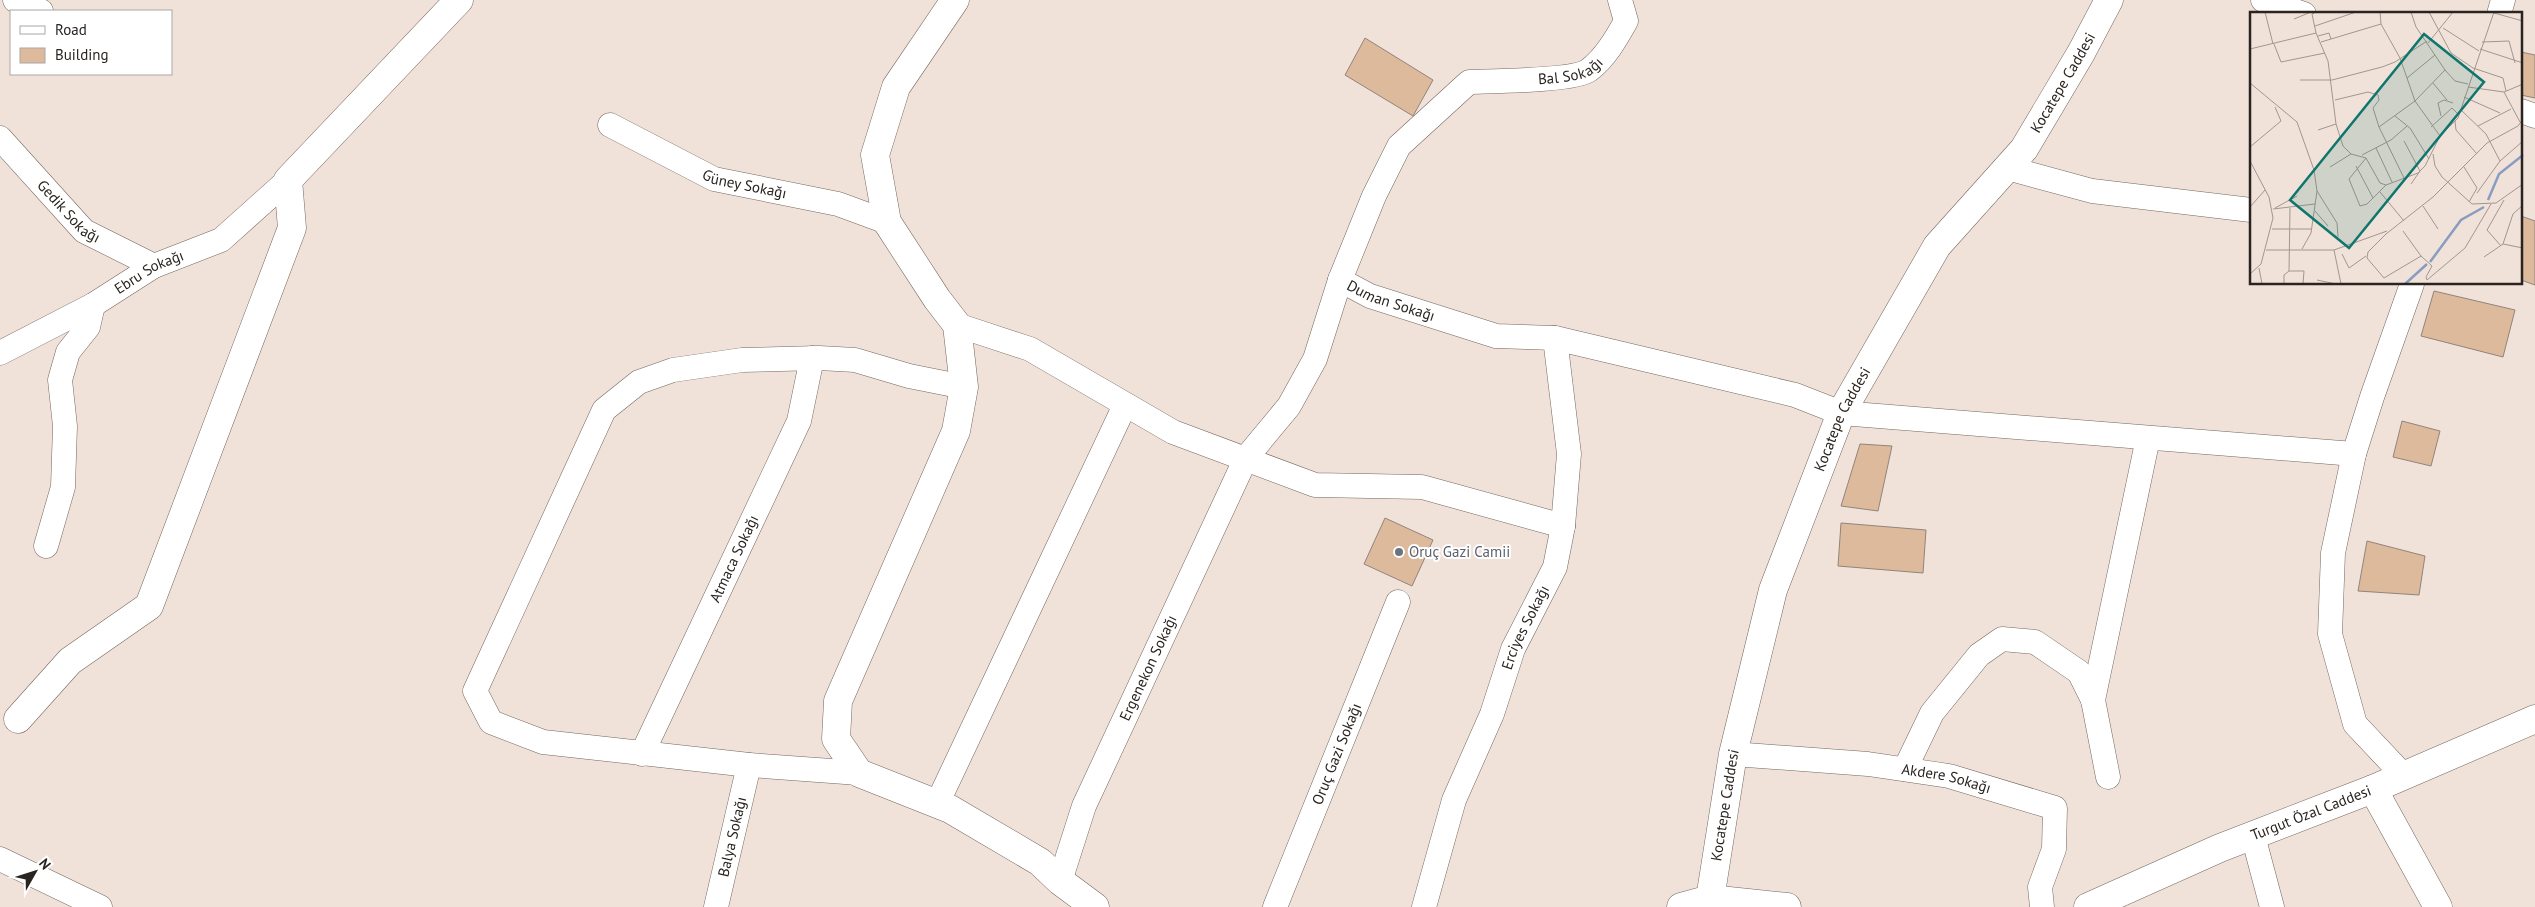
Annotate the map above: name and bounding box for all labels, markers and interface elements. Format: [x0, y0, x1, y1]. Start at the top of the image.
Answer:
legend [10, 10, 172, 75]
inset map [2250, 12, 2522, 285]
text: Road [55, 20, 87, 39]
street label: Kocatepe Caddesi [2026, 29, 2099, 136]
text: Building [55, 45, 109, 64]
street label: Bal Sokağı [1537, 53, 1607, 88]
street label: Güney Sokağı [699, 165, 788, 202]
street label: Gedik Sokağı [33, 176, 104, 247]
street label: Ebru Sokağı [111, 245, 186, 298]
street label: Duman Sokağı [1344, 275, 1437, 325]
street label: Kocatepe Caddesi [1810, 364, 1874, 474]
street label: Atmaca Sokağı [705, 512, 762, 605]
place label: Oruç Gazi Camii [1409, 542, 1510, 561]
marker: Oruç Gazi Camii [1393, 546, 1405, 558]
street label: Erciyes Sokağı [1497, 582, 1553, 672]
street label: Ergenekon Sokağı [1115, 612, 1181, 724]
street label: Oruç Gazi Sokağı [1307, 700, 1365, 807]
street label: Kocatepe Caddesi [1706, 747, 1743, 862]
street label: Akdere Sokağı [1900, 759, 1993, 797]
street label: Turgut Özal Caddesi [2248, 781, 2374, 844]
street label: Balya Sokağı [713, 795, 750, 879]
north arrow [10, 847, 60, 897]
text: N [35, 855, 55, 873]

